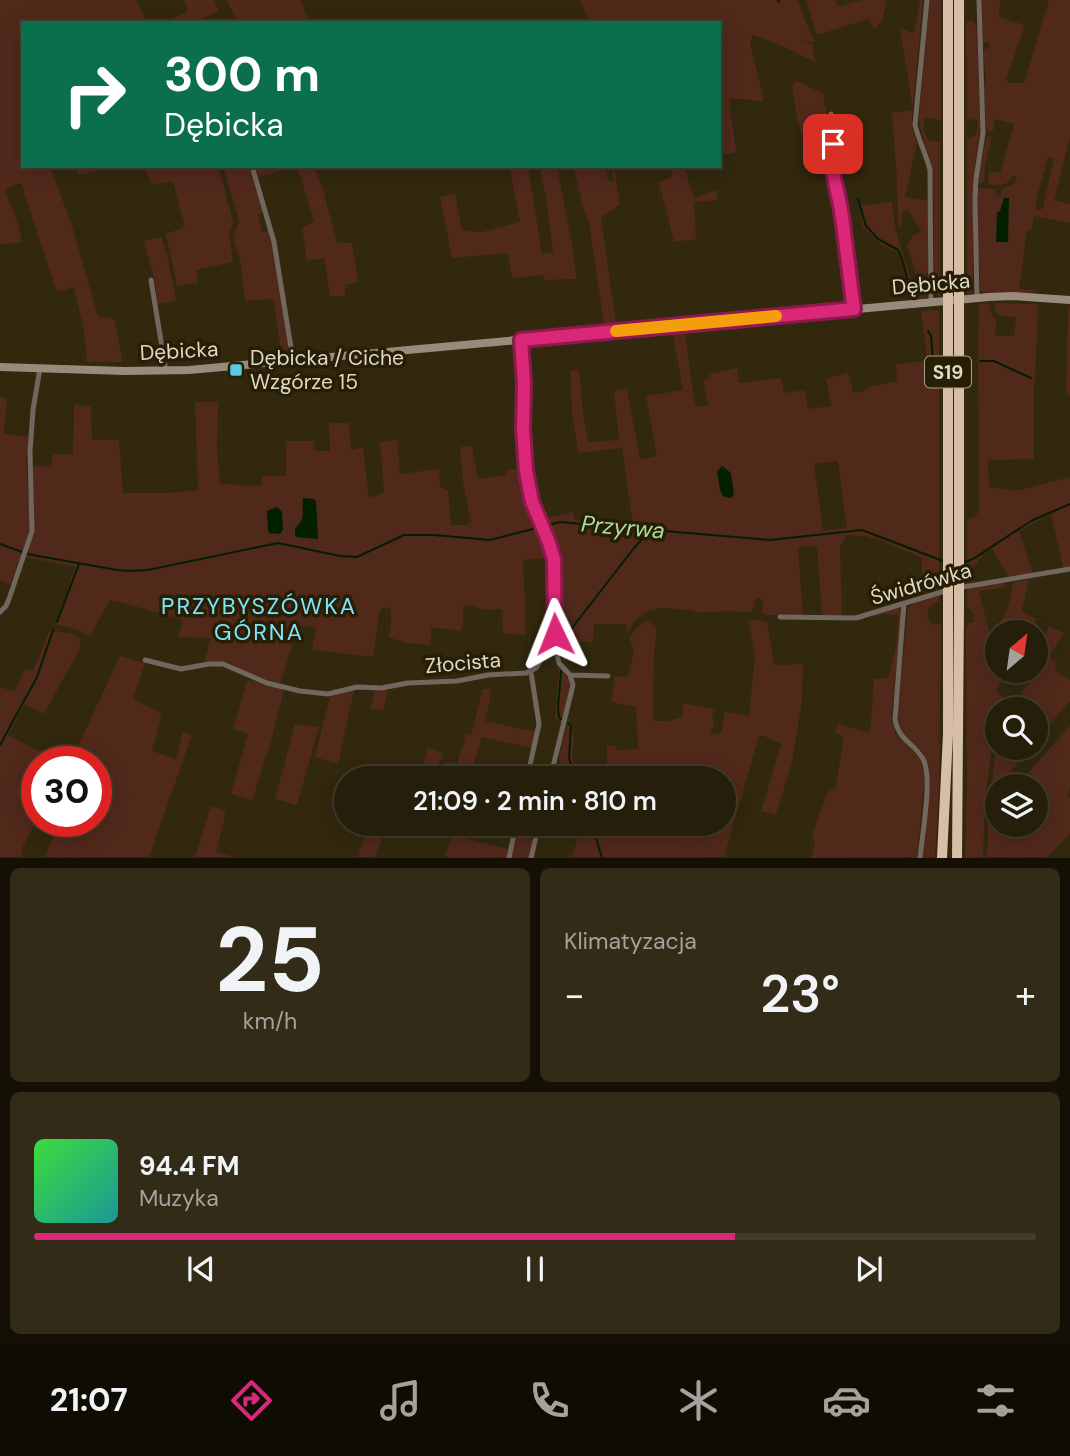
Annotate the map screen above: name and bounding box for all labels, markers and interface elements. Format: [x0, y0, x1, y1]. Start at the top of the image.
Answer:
text: 300 m [164, 42, 320, 106]
icon: right [49, 49, 140, 140]
text: Dębicka [164, 104, 284, 146]
pin [803, 114, 863, 174]
icon: arrive [814, 125, 852, 163]
street label: Dębicka [891, 267, 971, 301]
street label: Dębicka [139, 335, 219, 367]
place label: Dębicka / Ciche Wzgórze 15 [250, 344, 404, 396]
road number: S19 [925, 356, 971, 388]
marker: Dębicka / Ciche Wzgórze 15 [228, 362, 244, 378]
water label: Przyrwa [580, 508, 666, 546]
street label: Świdrówka [867, 556, 975, 612]
district label: PRZYBYSZÓWKA GÓRNA [161, 591, 357, 647]
position arrow [518, 597, 592, 671]
north arrow [985, 620, 1048, 682]
map controls [985, 620, 1048, 837]
street label: Złocista [424, 646, 502, 680]
button: search [985, 697, 1048, 760]
speed limit sign: 30 [21, 746, 112, 837]
button: layers [985, 774, 1048, 837]
text: 21:09 · 2 min · 810 m [413, 784, 657, 818]
text: 25 [215, 901, 325, 1019]
text: Klimatyzacja [564, 926, 697, 956]
text: 23° [760, 960, 840, 1028]
text: − [564, 970, 585, 1020]
text: + [1015, 970, 1036, 1020]
text: km/h [243, 1006, 297, 1036]
text: 94.4 FM [139, 1149, 239, 1183]
text: Muzyka [139, 1183, 219, 1213]
icon: previous [182, 1250, 220, 1288]
icon: pause [516, 1250, 554, 1288]
icon: next [850, 1250, 888, 1288]
icon: directions [227, 1376, 276, 1425]
icon: music [376, 1376, 425, 1425]
icon: phone [525, 1376, 574, 1425]
icon: climate [674, 1376, 723, 1425]
icon: car [822, 1376, 871, 1425]
icon: filters [971, 1376, 1020, 1425]
text: 21:07 [50, 1379, 128, 1421]

